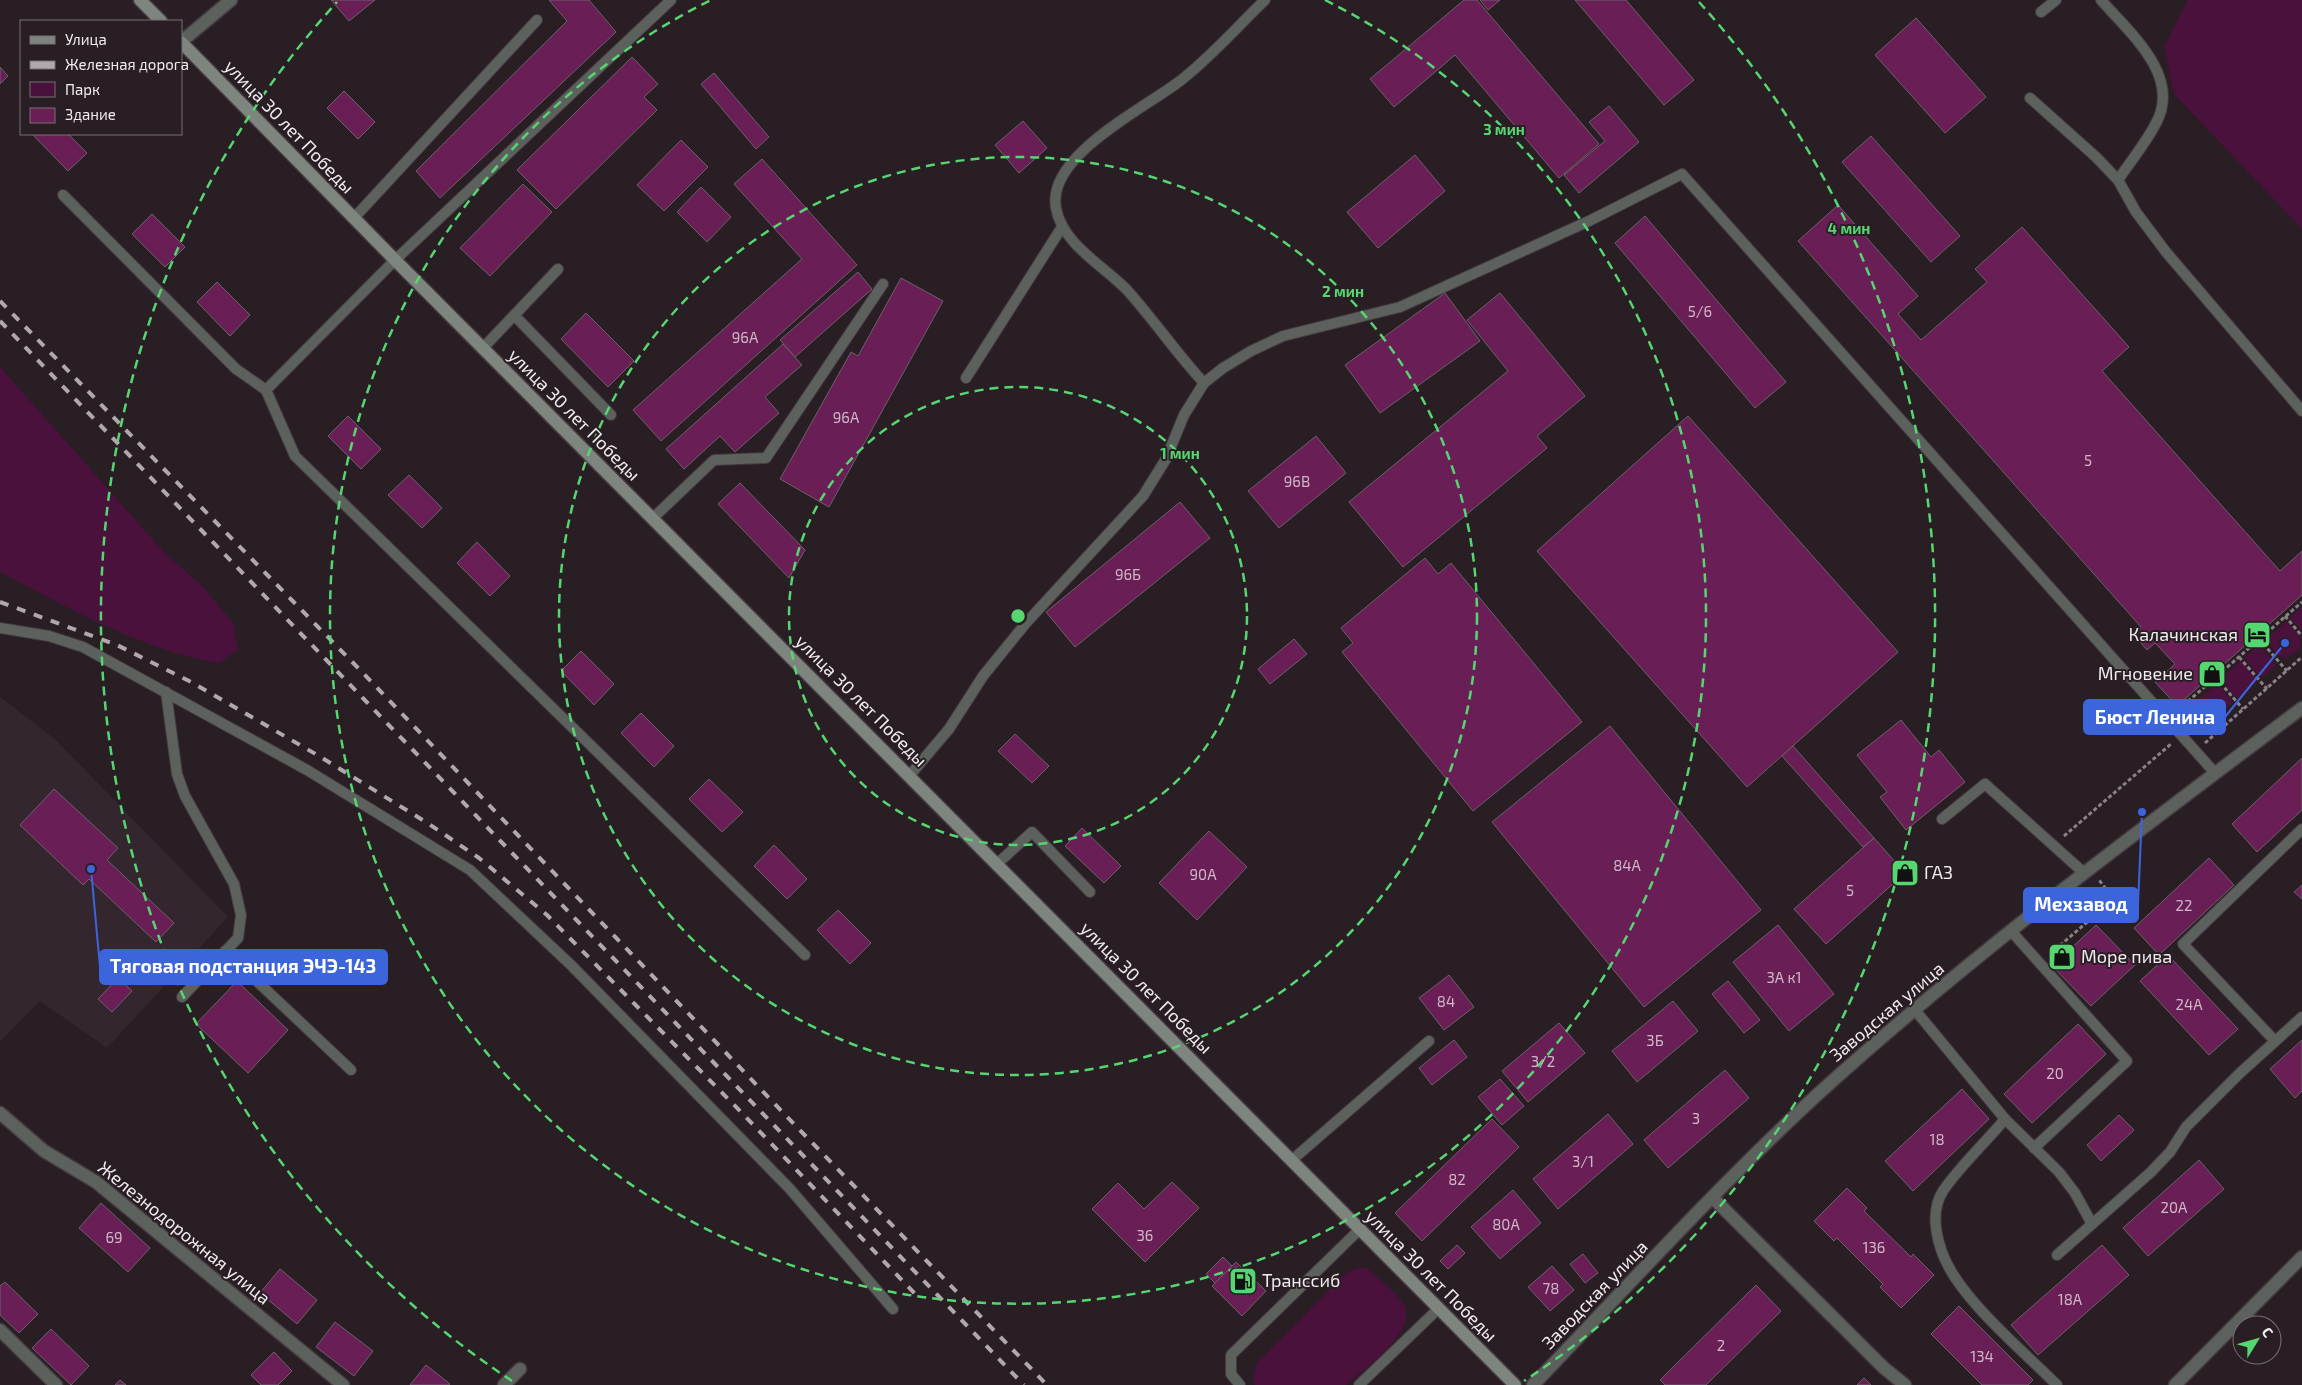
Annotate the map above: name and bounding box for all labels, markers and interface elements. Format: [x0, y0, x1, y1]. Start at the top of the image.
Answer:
legend [20, 20, 182, 135]
text: Улица [65, 30, 107, 48]
text: Железная дорога [65, 55, 189, 73]
street label: улица 30 лет Победы [220, 55, 359, 198]
text: Парк [65, 80, 100, 98]
text: Здание [65, 105, 116, 123]
text: 3 мин [1483, 120, 1525, 138]
text: 4 мин [1828, 219, 1870, 237]
text: 2 мин [1322, 282, 1364, 300]
house number: 5/6 [1688, 302, 1712, 320]
house number: 96А [732, 328, 759, 346]
street label: улица 30 лет Победы [504, 344, 645, 485]
house number: 96А [833, 408, 860, 426]
text: 1 мин [1160, 444, 1200, 462]
house number: 5 [2084, 451, 2092, 469]
house number: 96В [1284, 472, 1310, 490]
house number: 96Б [1115, 565, 1141, 583]
centre of rings [1009, 607, 1027, 625]
hotel icon: Калачинская [2242, 620, 2272, 650]
place label: Калачинская [2128, 623, 2238, 645]
street label: улица 30 лет Победы [791, 630, 932, 771]
shop icon: Мгновение [2197, 659, 2227, 689]
place label: Мгновение [2098, 662, 2193, 684]
callout: Бюст Ленина [2084, 700, 2225, 734]
text: Бюст Ленина [2095, 705, 2215, 728]
house number: 84А [1613, 856, 1641, 874]
shop icon: ГАЗ [1890, 858, 1920, 888]
place label: ГАЗ [1924, 861, 1953, 883]
house number: 90А [1190, 865, 1217, 883]
house number: 5 [1846, 881, 1854, 899]
callout: Мехзавод [2024, 888, 2138, 922]
text: Мехзавод [2034, 892, 2128, 915]
house number: 22 [2176, 896, 2192, 914]
street label: улица 30 лет Победы [1076, 917, 1217, 1058]
shop icon: Море пива [2047, 942, 2077, 972]
place label: Море пива [2081, 945, 2172, 967]
callout: Тяговая подстанция ЭЧЭ-143 [100, 950, 387, 984]
text: Тяговая подстанция ЭЧЭ-143 [110, 954, 376, 977]
street label: Заводская улица [1825, 957, 1948, 1066]
house number: 3А к1 [1766, 968, 1802, 986]
house number: 84 [1437, 992, 1455, 1010]
house number: 24А [2176, 995, 2203, 1013]
house number: 3Б [1646, 1031, 1664, 1049]
house number: 3/2 [1531, 1052, 1555, 1070]
house number: 20 [2046, 1064, 2064, 1082]
house number: 3 [1692, 1109, 1700, 1127]
house number: 18 [1929, 1130, 1945, 1148]
house number: 3/1 [1572, 1152, 1594, 1170]
street label: Железнодорожная улица [94, 1156, 275, 1309]
house number: 82 [1448, 1170, 1466, 1188]
house number: 20А [2161, 1198, 2188, 1216]
street label: улица 30 лет Победы [1361, 1205, 1502, 1346]
house number: 80А [1492, 1215, 1520, 1233]
house number: 36 [1137, 1226, 1153, 1244]
house number: 69 [105, 1228, 123, 1246]
street label: Заводская улица [1537, 1235, 1652, 1353]
house number: 136 [1863, 1238, 1885, 1256]
fuel station icon: Транссиб [1228, 1266, 1258, 1296]
place label: Транссиб [1262, 1269, 1340, 1291]
house number: 78 [1543, 1279, 1559, 1297]
house number: 18А [2058, 1290, 2083, 1308]
north arrow [2232, 1315, 2282, 1365]
text: С [2259, 1323, 2277, 1340]
house number: 2 [1717, 1336, 1725, 1354]
house number: 134 [1970, 1347, 1994, 1365]

